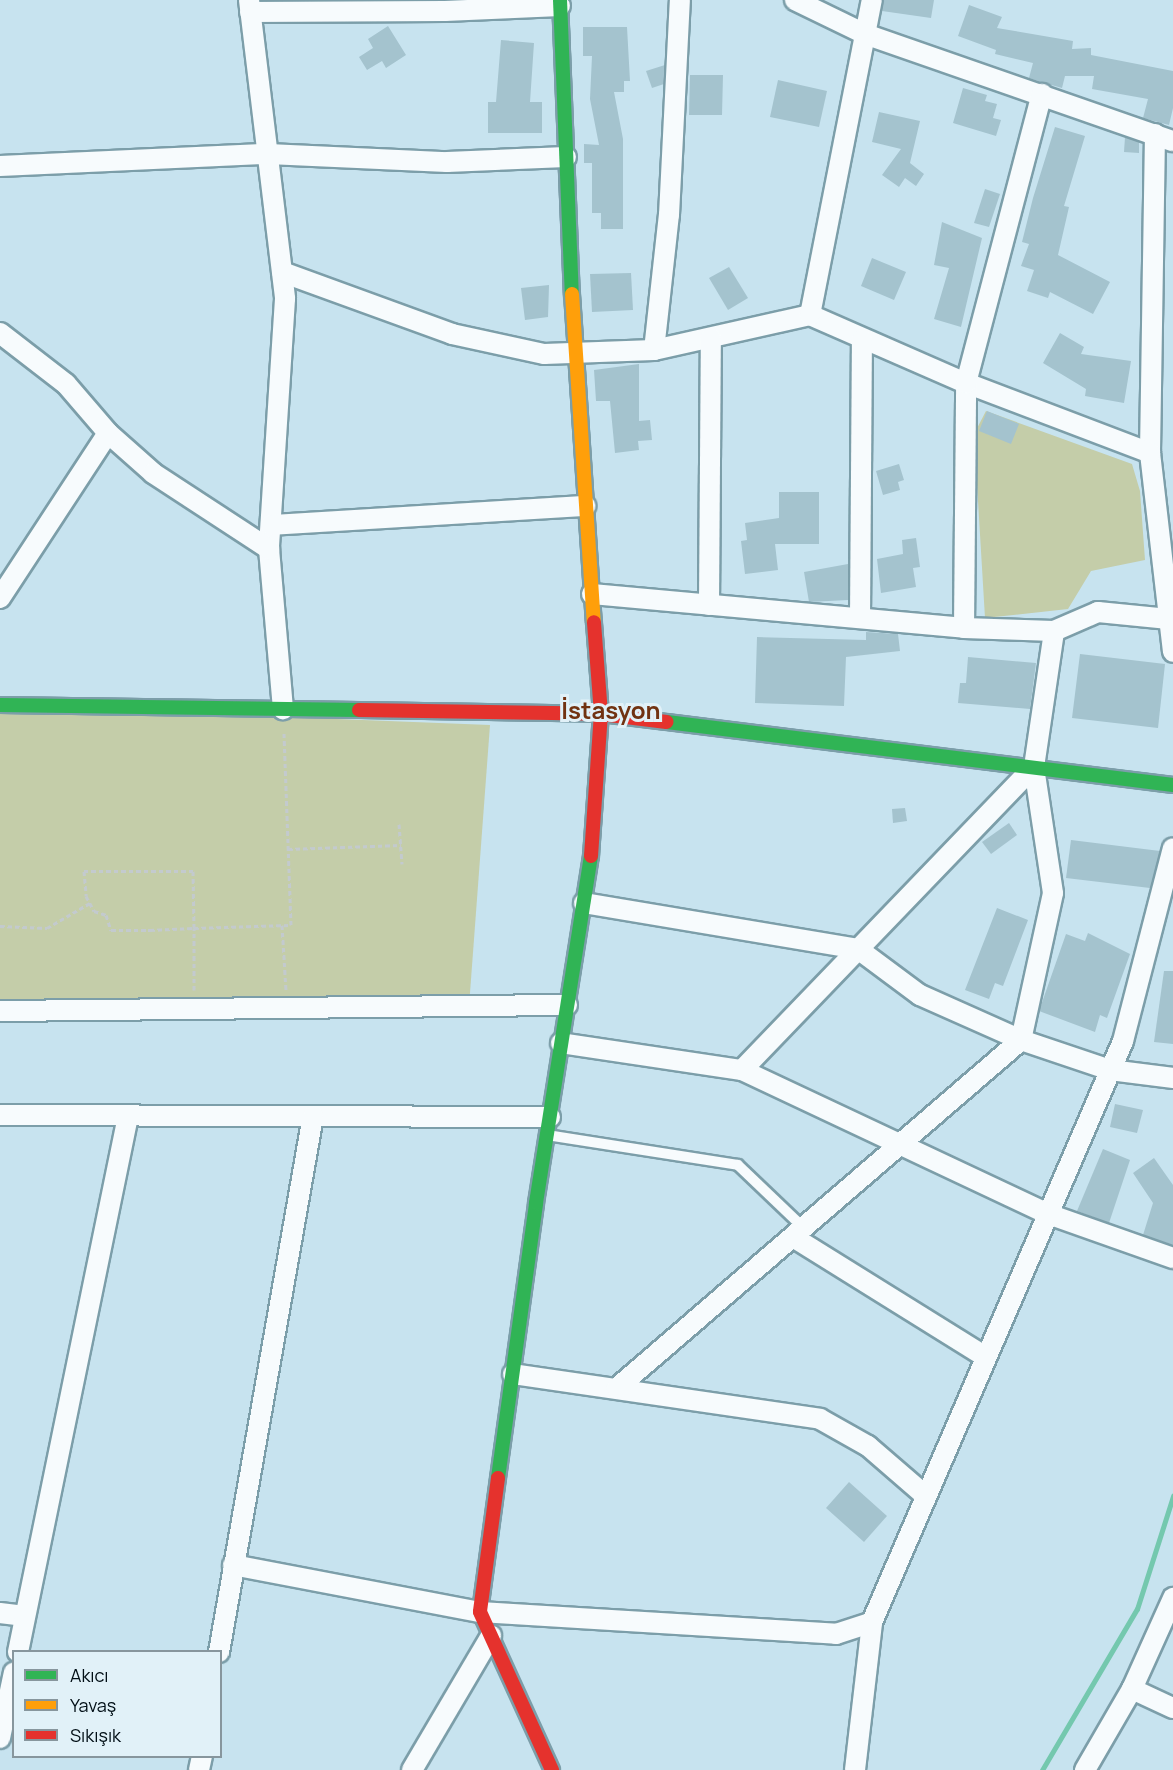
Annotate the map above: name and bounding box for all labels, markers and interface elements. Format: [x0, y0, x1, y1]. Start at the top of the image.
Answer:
district label: İstasyon [561, 696, 661, 724]
legend [12, 1650, 222, 1758]
text: Akıcı [70, 1663, 108, 1687]
text: Yavaş [70, 1693, 116, 1717]
text: Sıkışık [70, 1723, 121, 1747]

